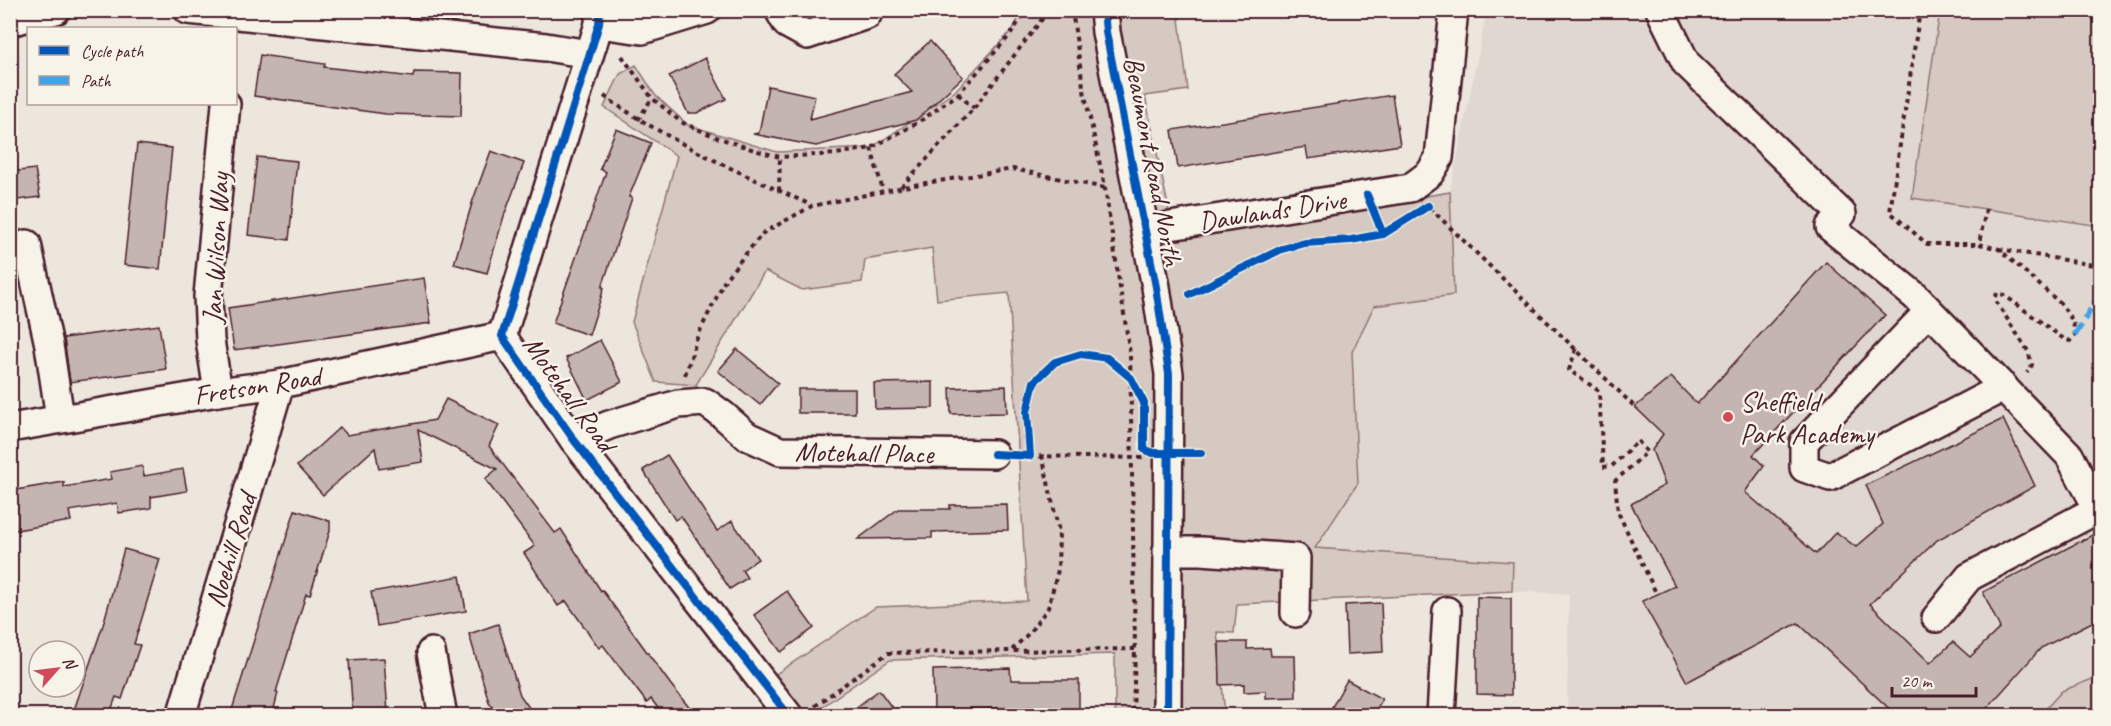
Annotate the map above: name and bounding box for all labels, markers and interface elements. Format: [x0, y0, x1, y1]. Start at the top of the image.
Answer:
legend [27, 27, 237, 105]
text: Cycle path [81, 40, 144, 62]
street label: Beaumont Road North [1116, 54, 1191, 270]
text: Path [81, 70, 111, 92]
street label: Jan Wilson Way [194, 169, 237, 326]
street label: Dawlands Drive [1196, 181, 1350, 239]
street label: Motehall Road [516, 328, 626, 462]
street label: Fretson Road [191, 358, 327, 413]
place label: Sheffield Park Academy [1740, 384, 1876, 451]
marker: Sheffield Park Academy [1721, 410, 1735, 424]
street label: Motehall Place [795, 434, 935, 471]
street label: Noehill Road [197, 485, 265, 611]
north arrow [27, 639, 87, 699]
text: N [58, 653, 82, 674]
scale bar [1892, 660, 1976, 698]
text: 20 m [1901, 670, 1934, 692]

